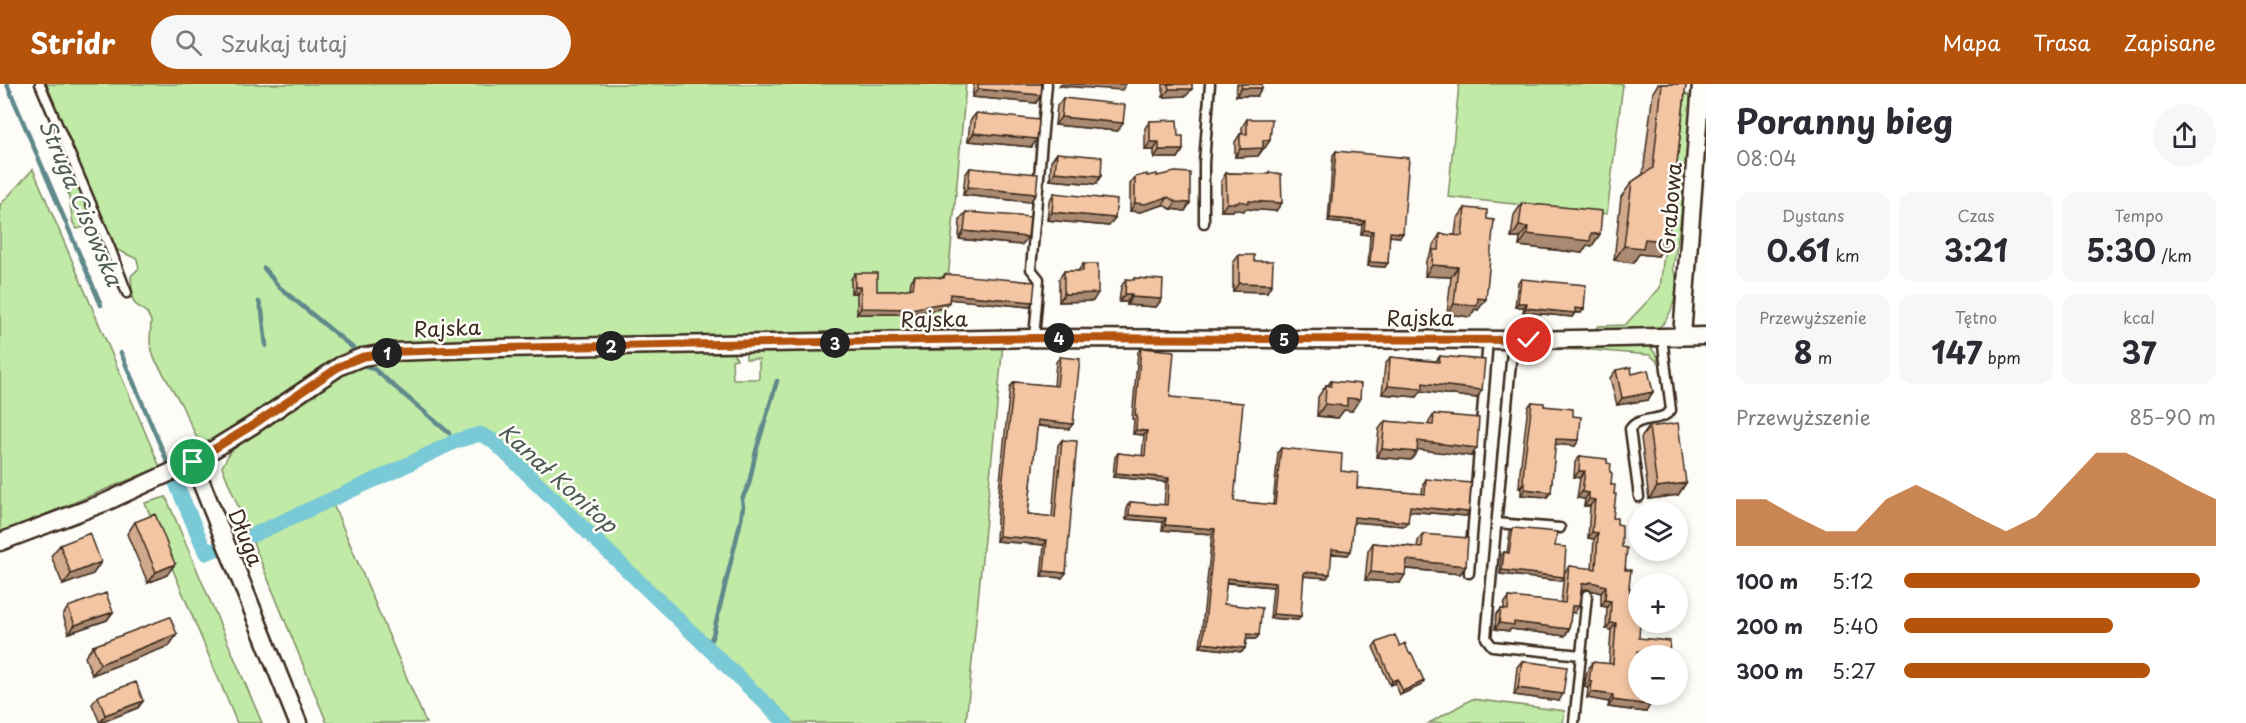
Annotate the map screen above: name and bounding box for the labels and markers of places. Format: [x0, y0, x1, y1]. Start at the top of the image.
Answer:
pin [1503, 314, 1554, 365]
pin: 4 [1044, 323, 1074, 353]
pin: 5 [1269, 324, 1299, 354]
pin: 3 [820, 328, 850, 358]
pin: 2 [596, 331, 626, 361]
pin: 1 [372, 338, 402, 368]
pin [167, 436, 218, 487]

